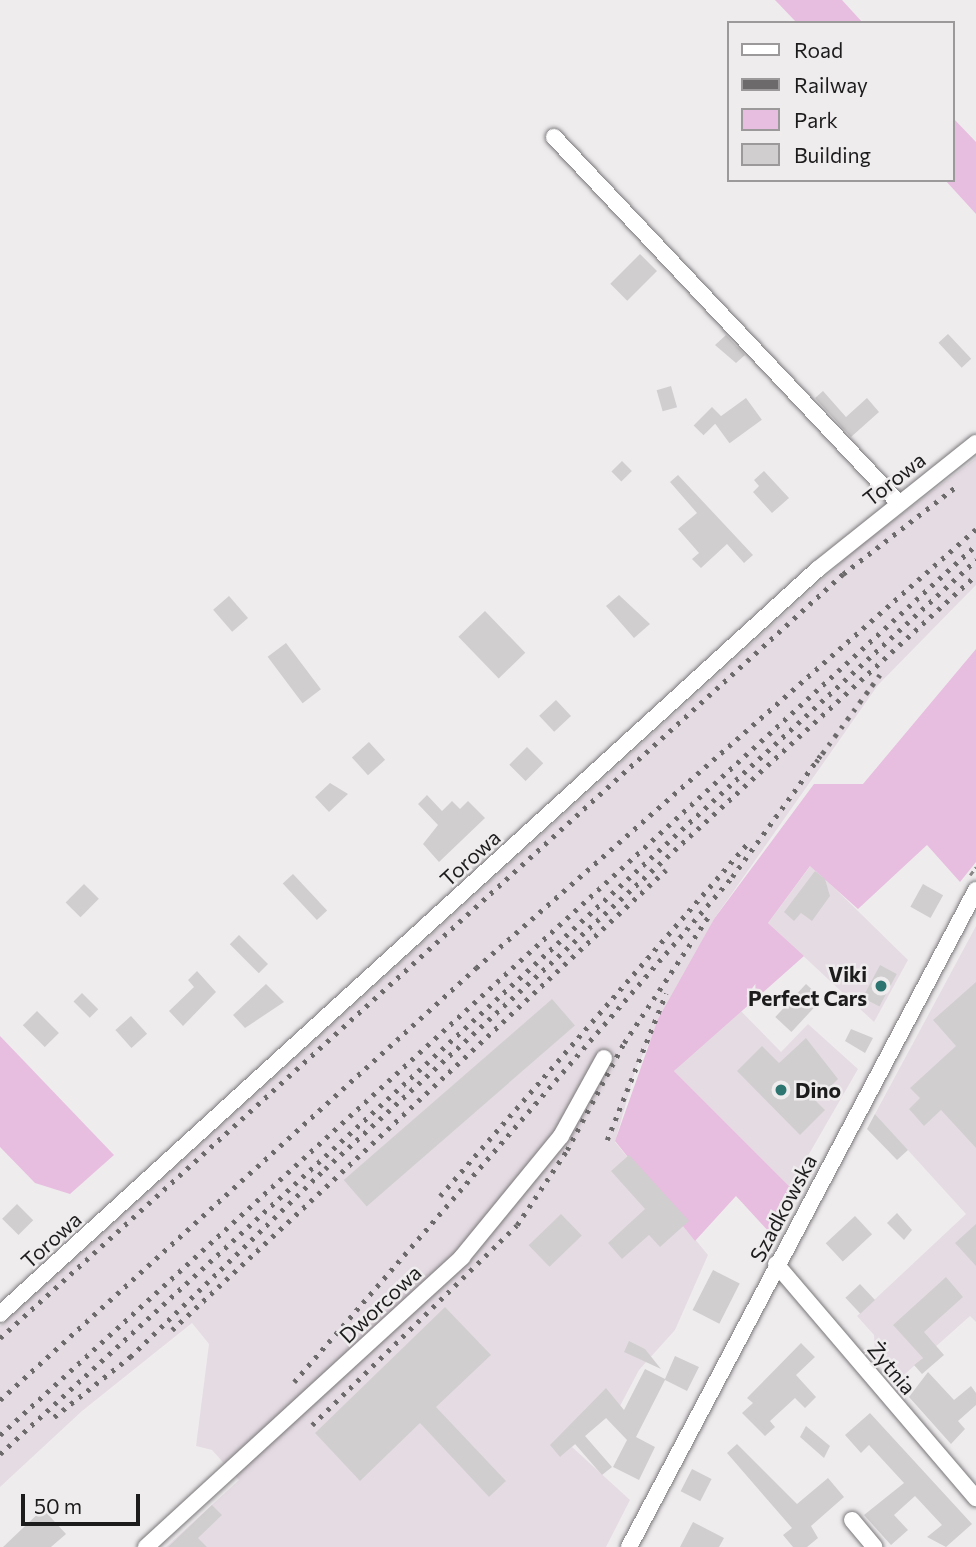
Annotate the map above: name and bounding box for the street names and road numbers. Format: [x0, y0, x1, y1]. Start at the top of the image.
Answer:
street label: Torowa [858, 447, 930, 511]
street label: Torowa [435, 824, 505, 892]
street label: Szadkowska [744, 1150, 822, 1266]
street label: Torowa [16, 1206, 86, 1274]
street label: Dworcowa [334, 1260, 426, 1348]
street label: Żytnia [863, 1336, 921, 1400]

